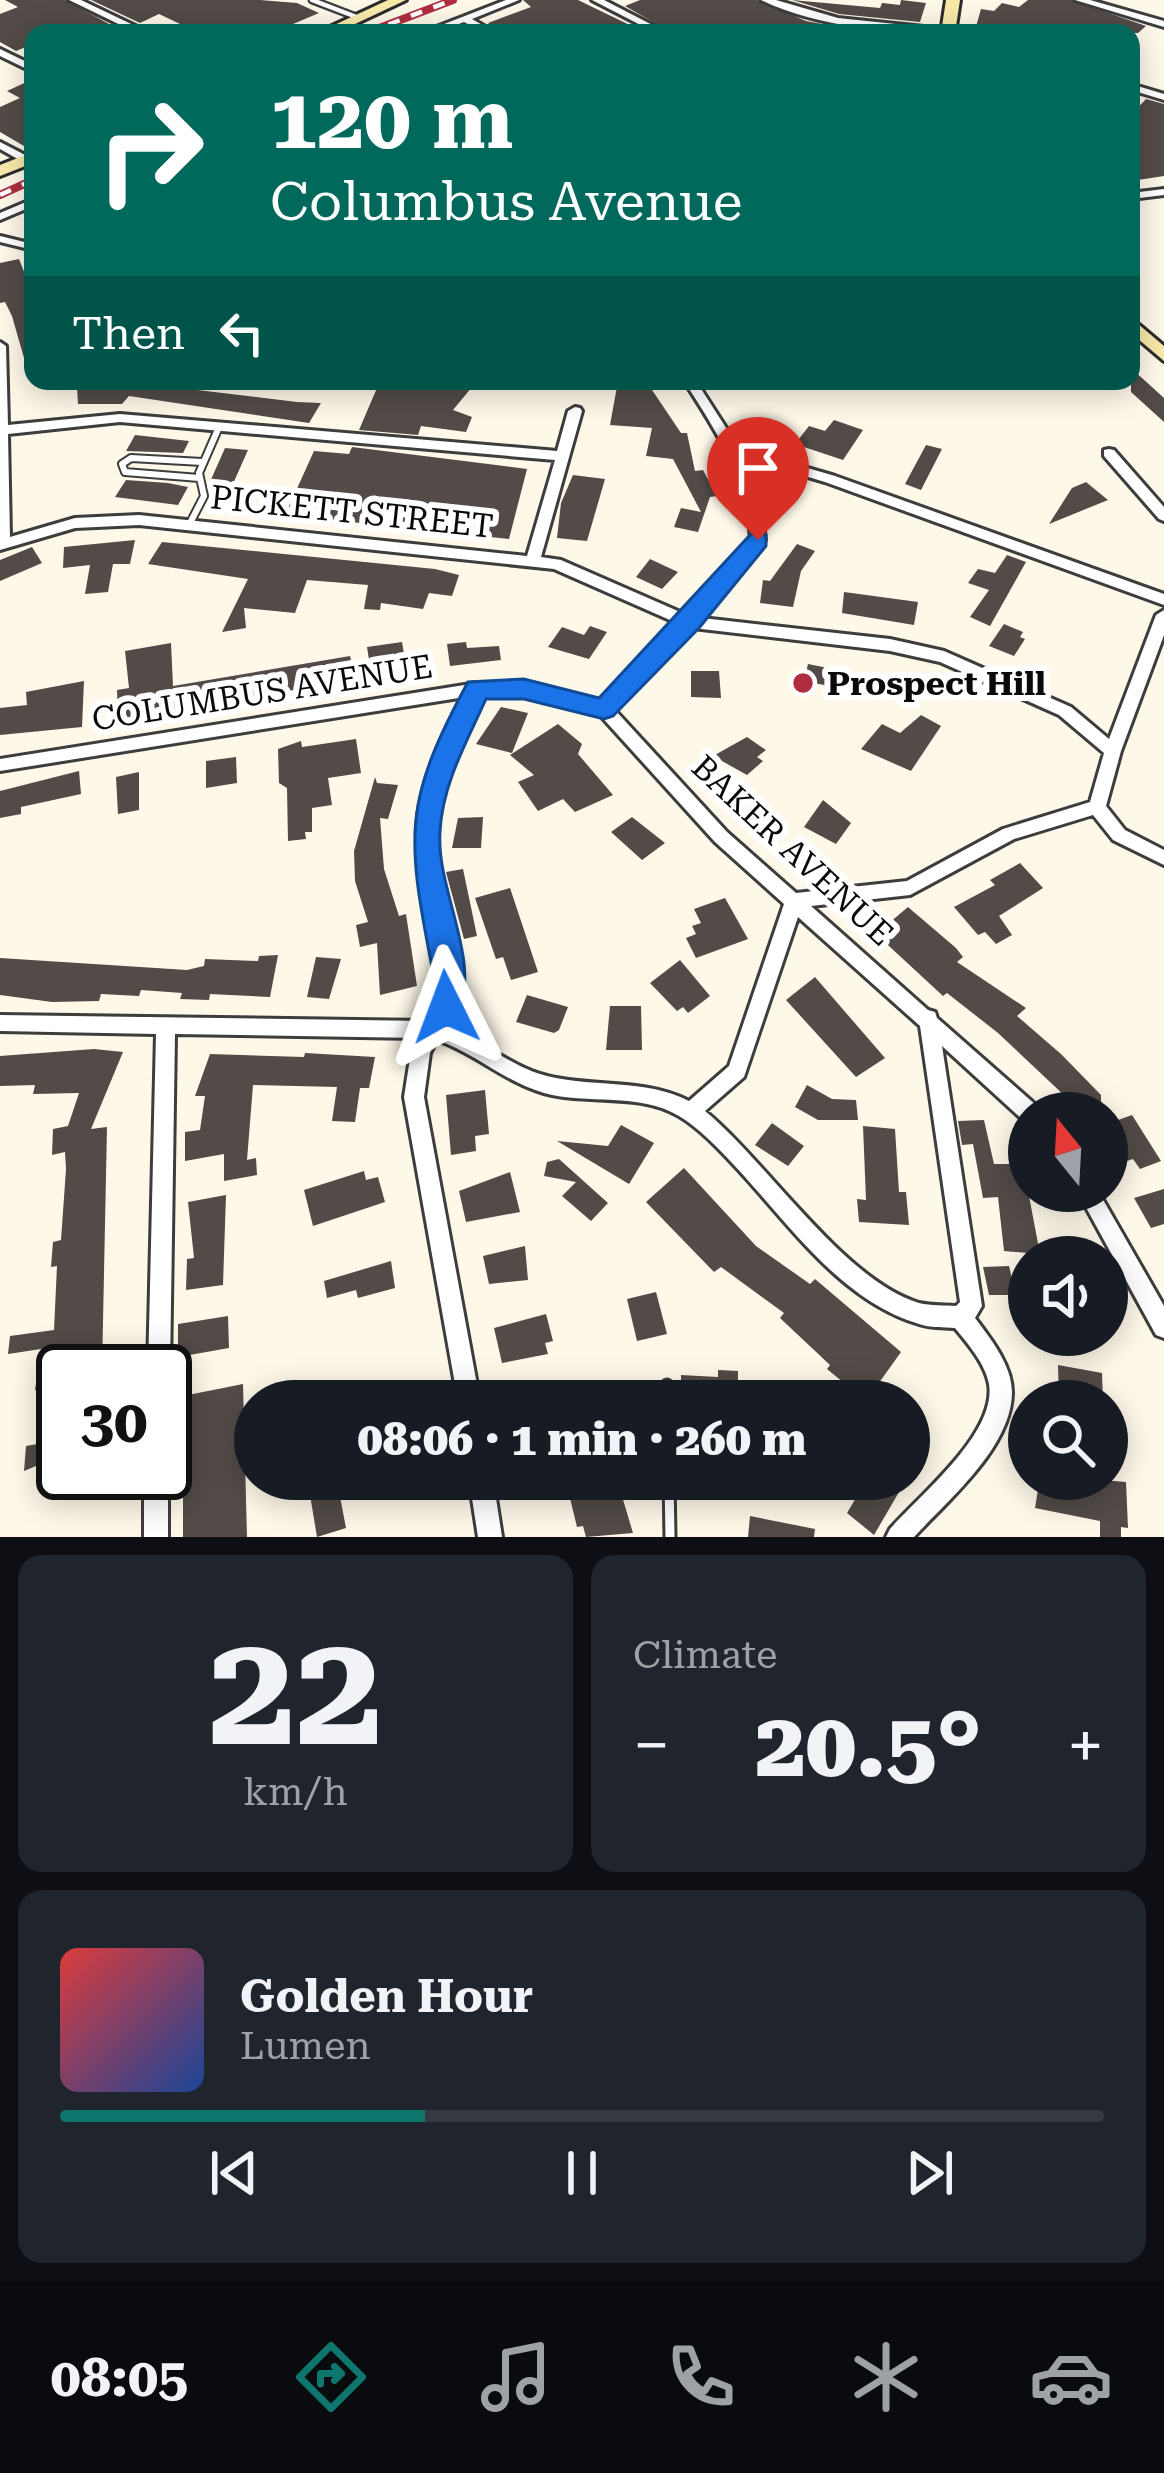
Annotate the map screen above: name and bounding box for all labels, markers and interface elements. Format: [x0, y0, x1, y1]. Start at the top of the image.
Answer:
text: 120 m [270, 70, 513, 168]
icon: right [72, 72, 228, 228]
text: Columbus Avenue [270, 170, 742, 233]
icon: left [209, 300, 275, 366]
text: Then [72, 307, 185, 360]
pin [707, 417, 809, 540]
icon: arrive [725, 435, 791, 501]
street label: PICKETT STREET [209, 477, 495, 546]
street label: COLUMBUS AVENUE [89, 646, 435, 739]
place label: Prospect Hill [827, 664, 1046, 703]
marker: Prospect Hill [790, 670, 816, 696]
street label: BAKER AVENUE [684, 747, 901, 954]
position arrow [383, 944, 509, 1070]
north arrow [1008, 1092, 1128, 1212]
map controls [1008, 1092, 1128, 1500]
button: sound [1008, 1236, 1128, 1356]
speed limit sign: 30 [36, 1344, 192, 1500]
button: search [1008, 1380, 1128, 1500]
text: 08:06 · 1 min · 260 m [358, 1413, 806, 1466]
text: 22 [208, 1599, 383, 1782]
text: Climate [633, 1632, 777, 1678]
text: 20.5° [755, 1693, 982, 1798]
text: − [633, 1707, 670, 1784]
text: + [1067, 1707, 1104, 1784]
text: km/h [243, 1769, 348, 1815]
text: Golden Hour [240, 1970, 533, 2023]
text: Lumen [240, 2023, 371, 2069]
icon: previous [201, 2140, 267, 2206]
icon: pause [549, 2140, 615, 2206]
icon: next [897, 2140, 963, 2206]
icon: directions [289, 2335, 373, 2419]
icon: music [474, 2335, 558, 2419]
icon: phone [659, 2335, 743, 2419]
icon: climate [844, 2335, 928, 2419]
icon: car [1029, 2335, 1113, 2419]
text: 08:05 [51, 2346, 188, 2409]

